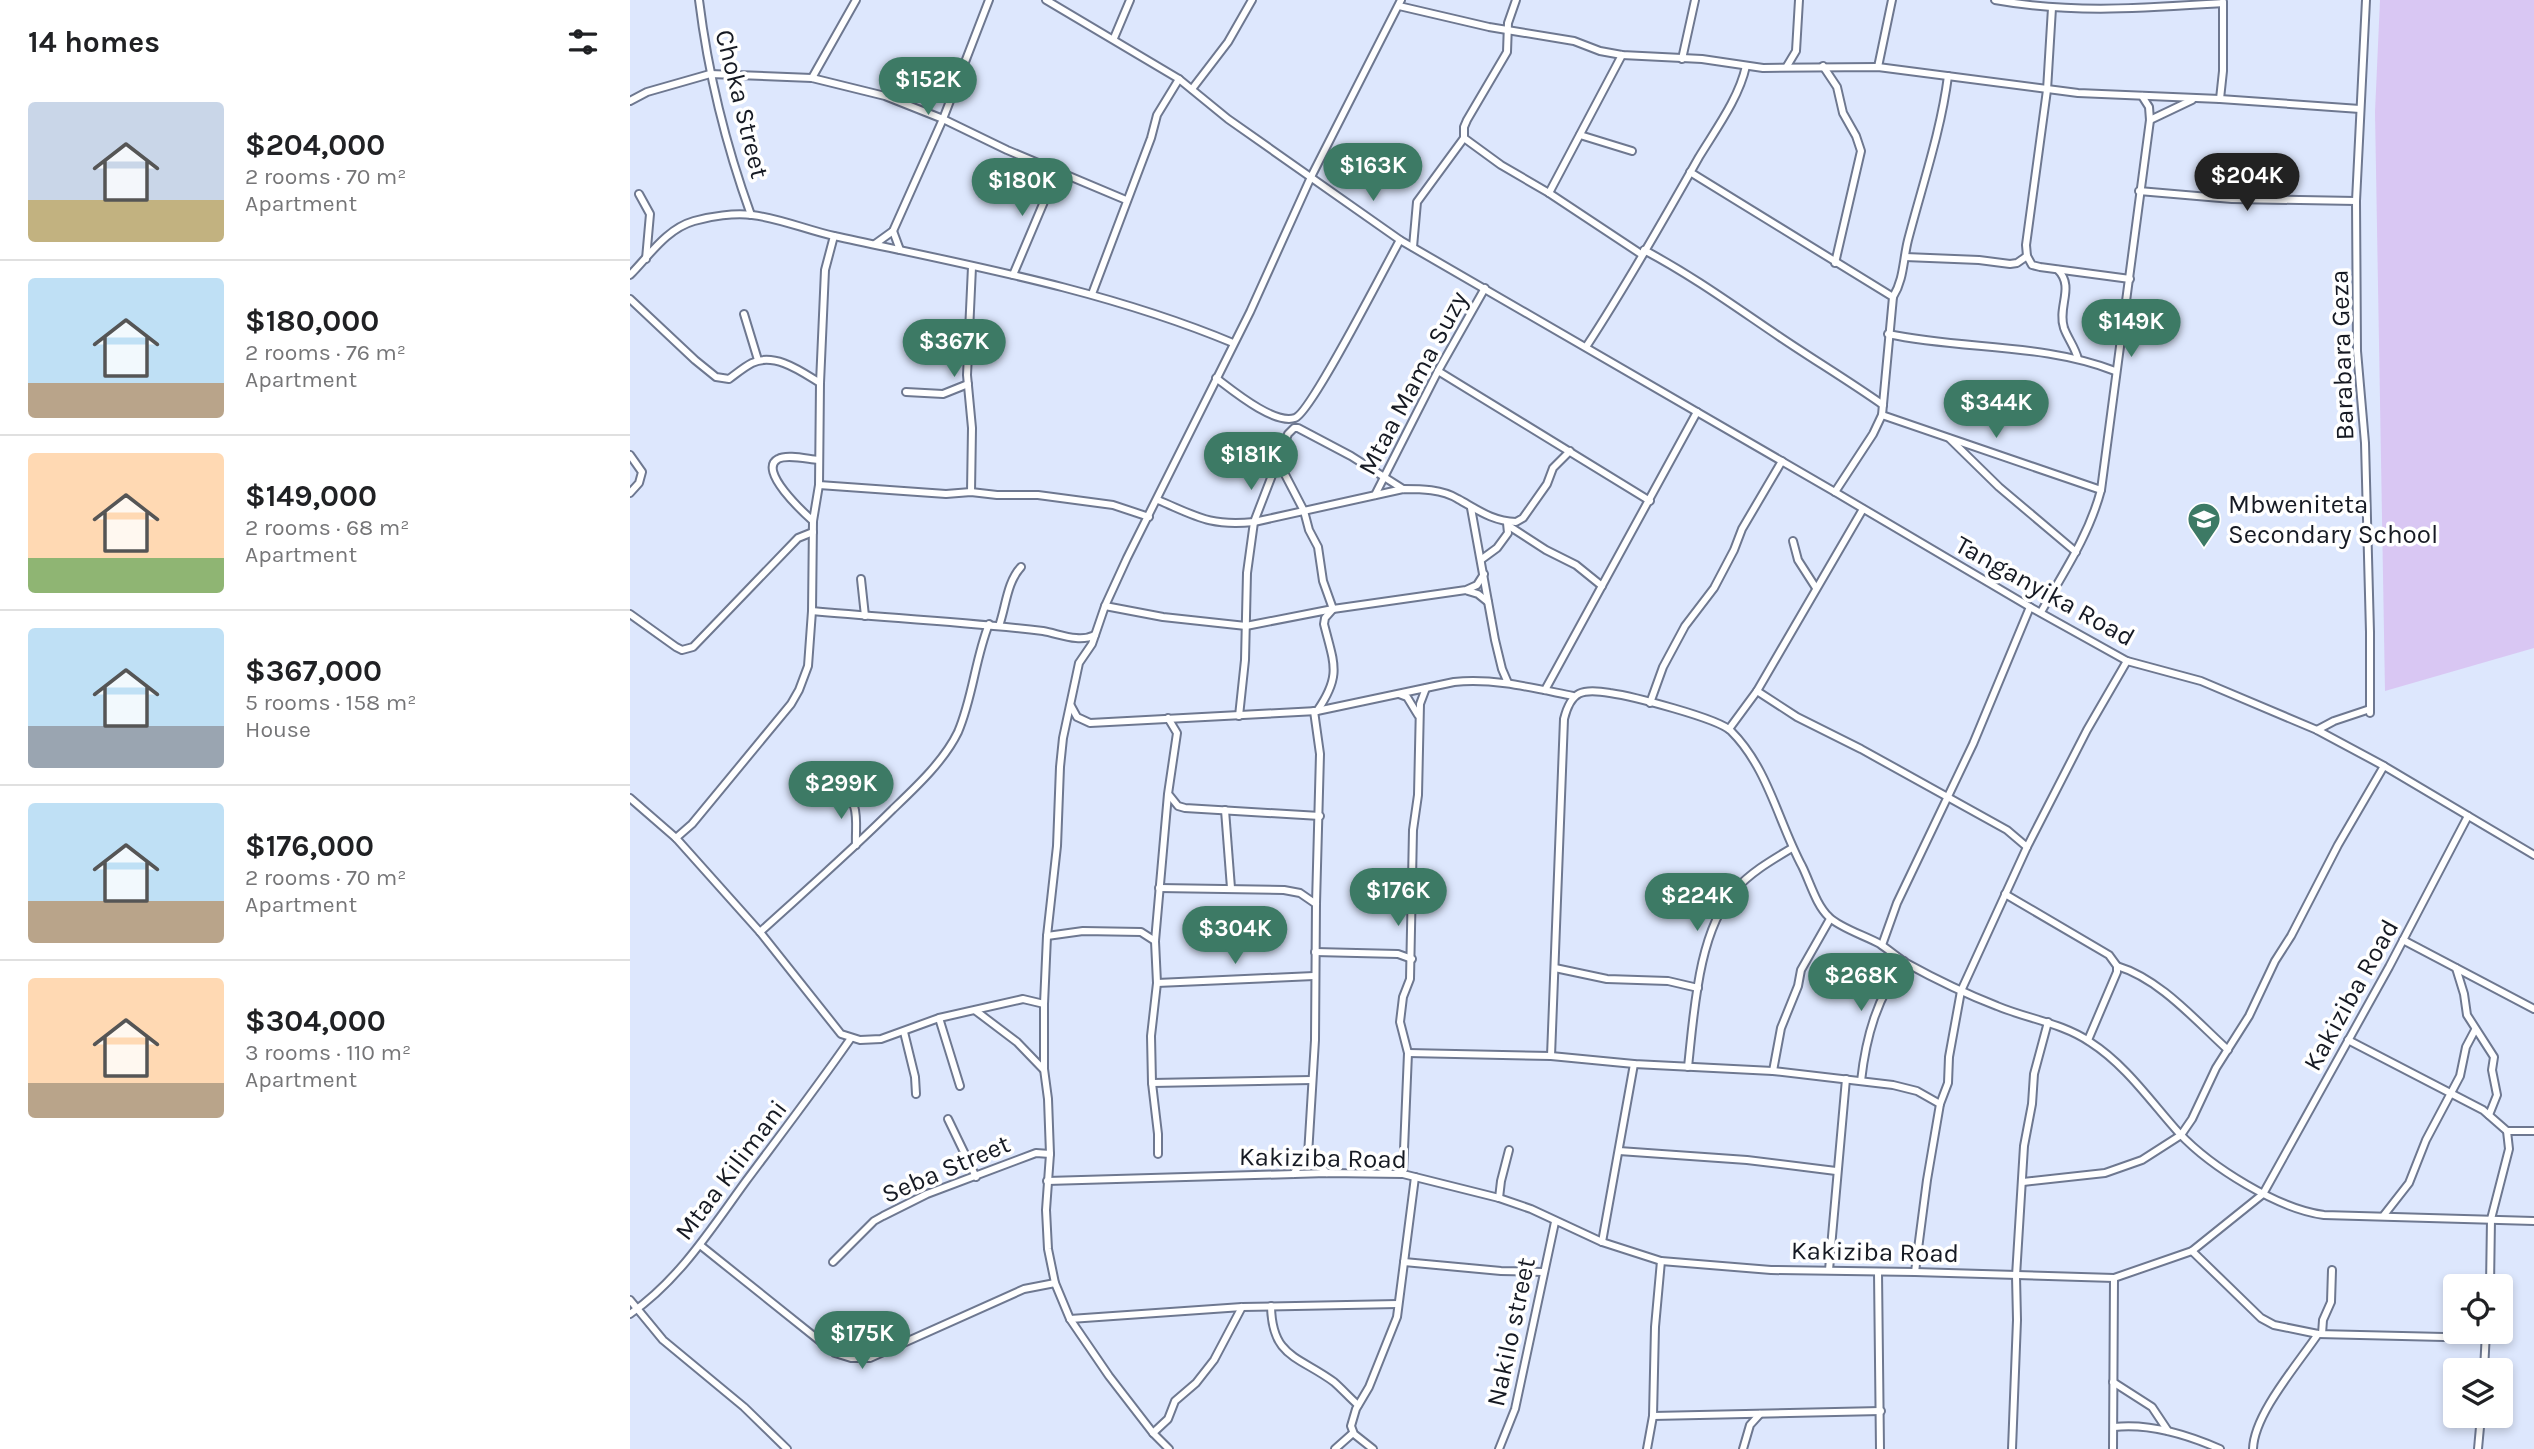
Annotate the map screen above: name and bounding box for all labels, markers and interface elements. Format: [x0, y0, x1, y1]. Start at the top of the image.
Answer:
icon: filters [564, 23, 602, 61]
text: 14 homes [28, 24, 160, 60]
street label: Choka Street [709, 26, 776, 182]
pin: $152K [879, 58, 977, 117]
text: $152K [895, 66, 961, 93]
text: $204,000 [245, 127, 385, 163]
icon: home [84, 130, 168, 214]
pin: $163K [1324, 144, 1422, 203]
text: $163K [1339, 152, 1407, 179]
pin: $204K [2198, 154, 2296, 213]
pin: $180K [973, 158, 1071, 218]
text: $204K [2210, 162, 2284, 189]
text: 2 rooms · 70 m² [245, 163, 407, 190]
text: $180K [988, 167, 1056, 194]
text: Apartment [245, 190, 357, 217]
street label: Barabara Geza [2324, 269, 2360, 441]
street label: Mtaa Mama Suzy [1352, 286, 1474, 480]
pin: $149K [2082, 300, 2180, 359]
text: $180,000 [245, 303, 379, 339]
icon: home [84, 306, 168, 390]
text: $149K [2098, 308, 2164, 335]
pin: $367K [905, 320, 1003, 379]
text: $367K [919, 328, 989, 355]
text: 2 rooms · 76 m² [245, 339, 406, 366]
text: Apartment [245, 366, 357, 393]
pin: $344K [1947, 380, 2045, 440]
text: $344K [1960, 389, 2032, 416]
pin: $181K [1202, 433, 1300, 492]
text: $181K [1220, 441, 1282, 468]
text: $149,000 [245, 478, 377, 514]
icon: home [84, 481, 168, 565]
place label: Mbweniteta Secondary School [2228, 489, 2438, 550]
school or university icon: Mbweniteta Secondary School [2185, 500, 2223, 549]
text: 2 rooms · 68 m² [245, 514, 409, 541]
street label: Tanganyika Road [1950, 529, 2140, 653]
text: Apartment [245, 541, 357, 568]
text: $367,000 [245, 653, 382, 689]
icon: home [84, 656, 168, 740]
text: 5 rooms · 158 m² [245, 689, 416, 716]
text: House [245, 716, 311, 743]
pin: $299K [792, 762, 890, 821]
text: $299K [805, 770, 877, 797]
text: $176,000 [245, 828, 374, 864]
icon: home [84, 831, 168, 915]
text: 2 rooms · 70 m² [245, 864, 407, 891]
pin: $176K [1349, 869, 1447, 928]
pin: $224K [1648, 874, 1746, 933]
text: $176K [1366, 877, 1430, 904]
text: $224K [1661, 882, 1733, 909]
text: Apartment [245, 891, 357, 918]
pin: $304K [1186, 906, 1284, 966]
street label: Kakiziba Road [2297, 914, 2405, 1076]
text: $304K [1198, 915, 1272, 942]
pin: $268K [1812, 954, 1910, 1013]
text: $268K [1824, 962, 1898, 989]
text: $304,000 [245, 1003, 386, 1039]
icon: home [84, 1006, 168, 1090]
text: 3 rooms · 110 m² [245, 1039, 411, 1066]
text: Apartment [245, 1066, 357, 1093]
street label: Mtaa Kilimani [668, 1094, 794, 1246]
street label: Seba Street [877, 1128, 1015, 1210]
street label: Kakiziba Road [1239, 1141, 1407, 1175]
street label: Kakiziba Road [1791, 1235, 1959, 1269]
street label: Nakilo street [1480, 1254, 1542, 1409]
map controls [2443, 1274, 2513, 1428]
button: locate [2443, 1274, 2513, 1344]
pin: $175K [813, 1312, 911, 1371]
text: $175K [830, 1320, 894, 1347]
button: layers [2443, 1358, 2513, 1428]

